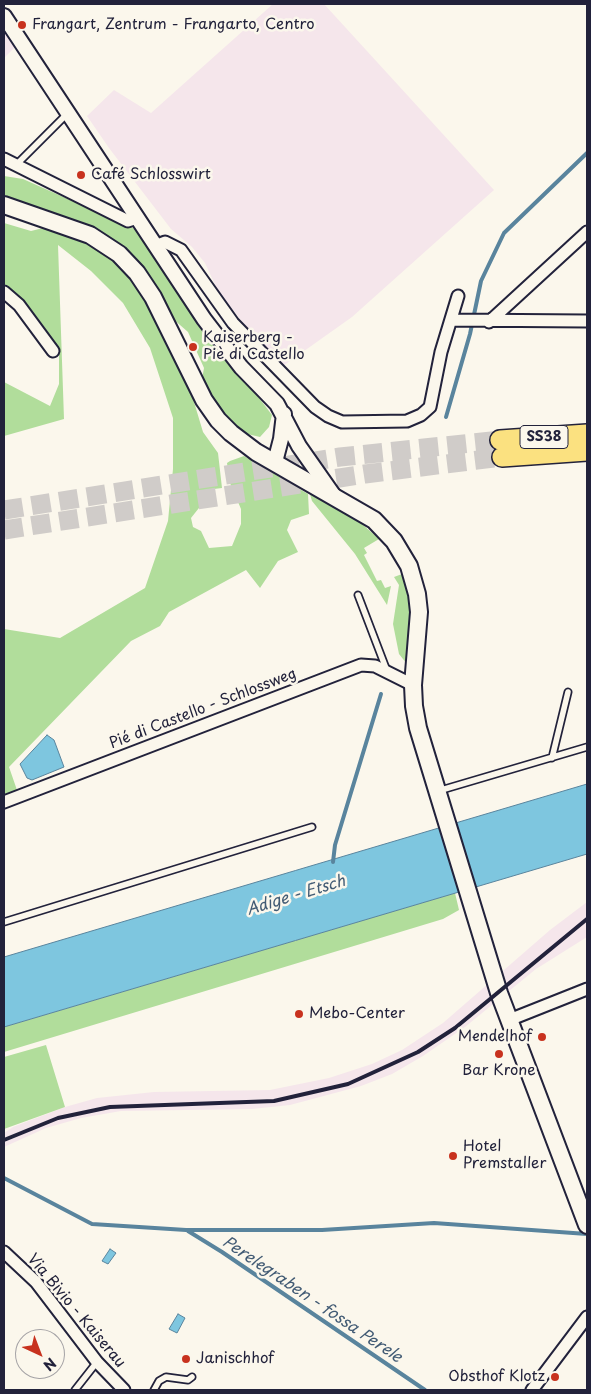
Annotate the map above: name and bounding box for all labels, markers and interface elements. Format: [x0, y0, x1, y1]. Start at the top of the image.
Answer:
place label: Frangart, Zentrum - Frangarto, Centro [32, 16, 315, 34]
marker: Frangart, Zentrum - Frangarto, Centro [16, 19, 28, 31]
place label: Café Schlosswirt [91, 166, 211, 184]
marker: Café Schlosswirt [75, 169, 87, 181]
place label: Kaiserberg - Piè di Castello [203, 329, 305, 364]
marker: Kaiserberg - Piè di Castello [187, 341, 199, 353]
road number: SS38 [520, 426, 568, 448]
street label: Pié di Castello - Schlossweg [107, 665, 299, 753]
water label: Adige - Etsch [244, 872, 348, 920]
place label: Mebo-Center [309, 1005, 405, 1023]
marker: Mebo-Center [293, 1008, 305, 1020]
place label: Mendelhof [458, 1028, 532, 1046]
marker: Mendelhof [536, 1031, 548, 1043]
marker: Bar Krone [493, 1048, 505, 1060]
place label: Bar Krone [462, 1062, 536, 1080]
place label: Hotel Premstaller [463, 1138, 546, 1173]
marker: Hotel Premstaller [447, 1150, 459, 1162]
water label: Perelegraben - fossa Perele [219, 1233, 405, 1367]
street label: Via Bivio - Kaiserau [23, 1250, 129, 1372]
north arrow [15, 1329, 65, 1379]
place label: Janischhof [196, 1350, 274, 1368]
text: N [39, 1353, 61, 1376]
marker: Janischhof [180, 1353, 192, 1365]
place label: Obsthof Klotz [448, 1368, 545, 1386]
marker: Obsthof Klotz [549, 1371, 561, 1383]

